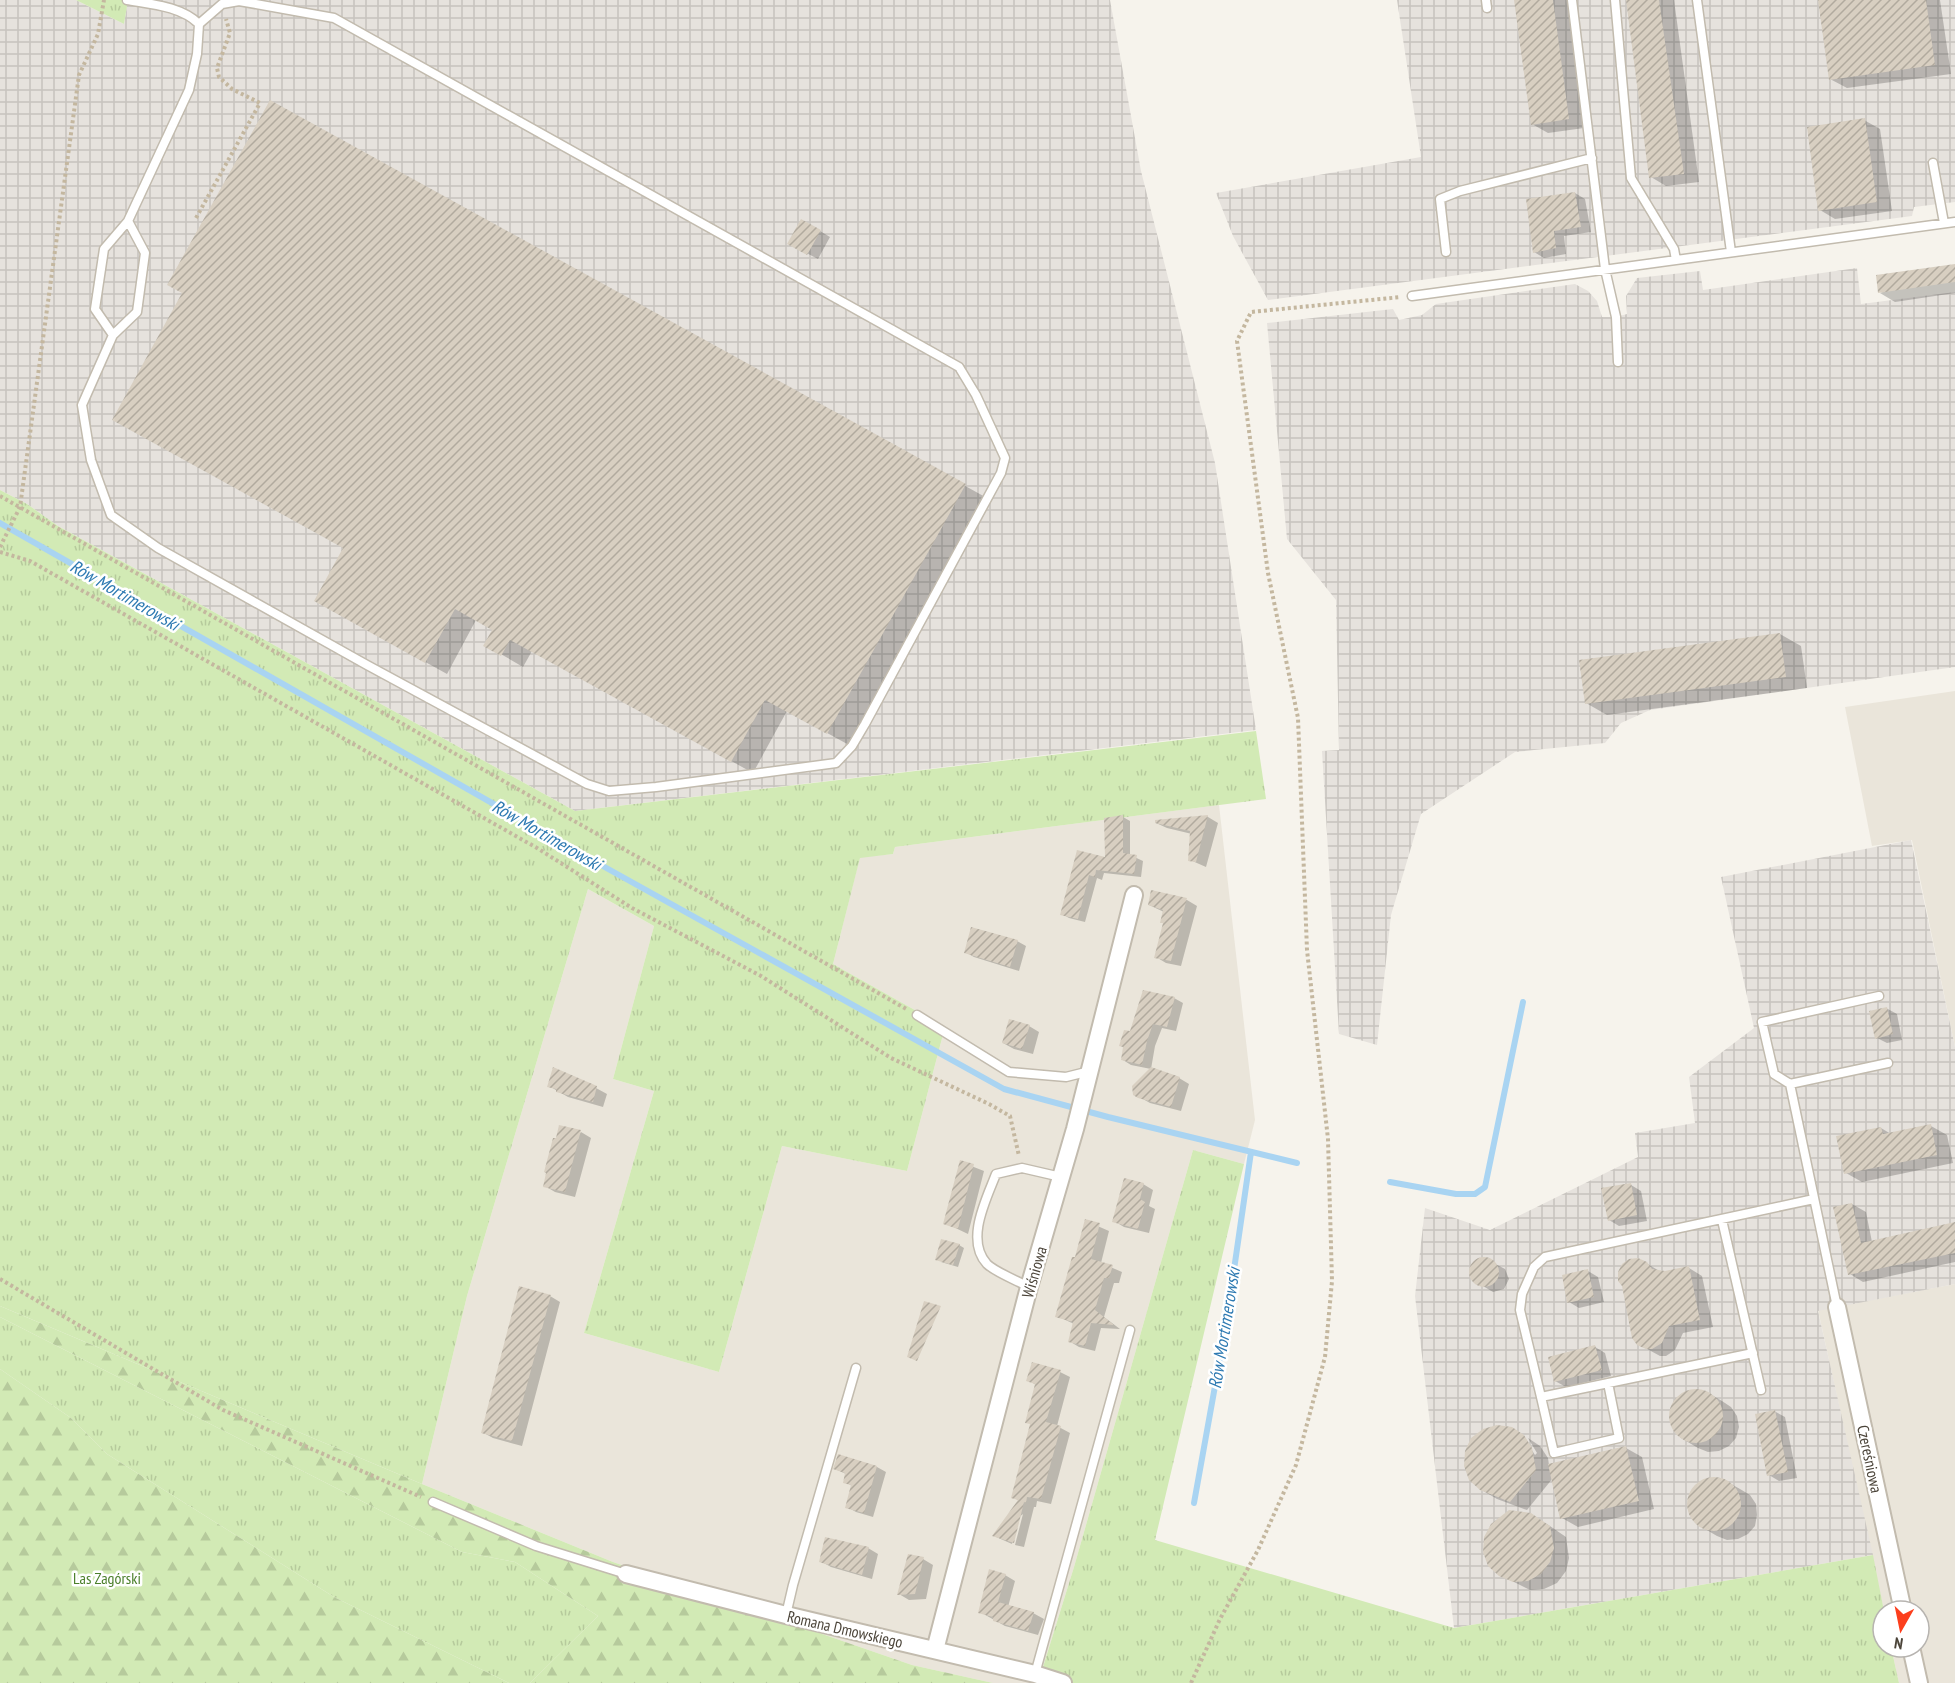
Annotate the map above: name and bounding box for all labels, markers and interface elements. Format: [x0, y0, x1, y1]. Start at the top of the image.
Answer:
water label: Rów Mortimerowski [66, 554, 186, 637]
water label: Rów Mortimerowski [488, 794, 608, 877]
street label: Wiśniowa [1017, 1244, 1051, 1300]
water label: Rów Mortimerowski [1203, 1264, 1245, 1390]
street label: Czereśniowa [1853, 1423, 1887, 1495]
park label: Las Zagórski [73, 1568, 141, 1588]
north arrow [1871, 1599, 1931, 1659]
street label: Romana Dmowskiego [785, 1606, 905, 1652]
text: N [1893, 1633, 1904, 1654]

